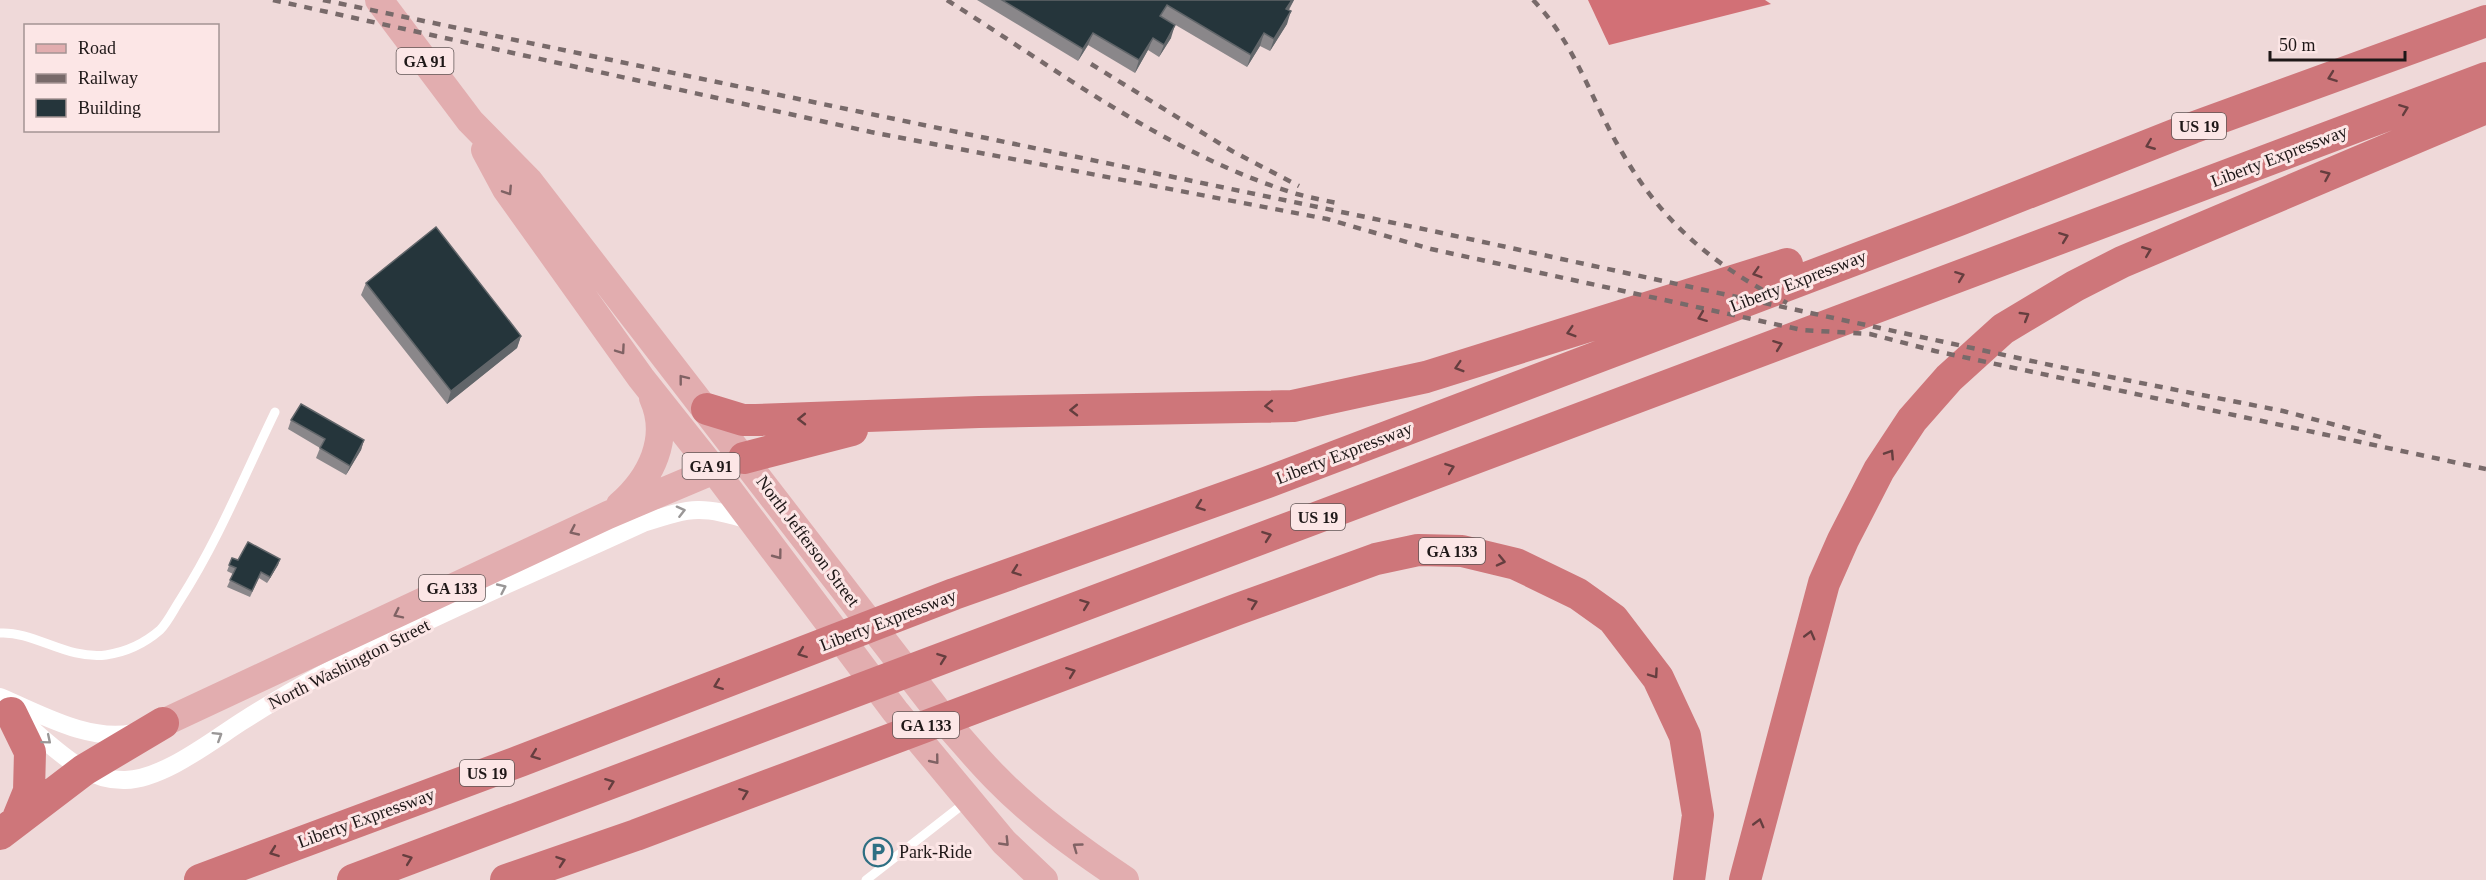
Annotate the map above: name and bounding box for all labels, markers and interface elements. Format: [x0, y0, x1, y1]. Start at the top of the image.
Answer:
legend [24, 24, 219, 132]
scale bar [2270, 24, 2405, 62]
text: 50 m [2279, 35, 2316, 55]
text: Road [78, 38, 116, 58]
road number: GA 91 [396, 48, 454, 74]
text: Railway [78, 68, 138, 88]
one-way arrow [2328, 70, 2339, 82]
text: Building [78, 98, 141, 118]
one-way arrow [2398, 104, 2409, 116]
road number: US 19 [2172, 113, 2226, 139]
street label: Liberty Expressway [2208, 121, 2350, 191]
one-way arrow [2145, 138, 2156, 150]
one-way arrow [2320, 170, 2331, 182]
one-way arrow [501, 185, 513, 195]
one-way arrow [2058, 232, 2069, 244]
street label: Liberty Expressway [1727, 246, 1869, 316]
one-way arrow [2141, 246, 2152, 258]
one-way arrow [1752, 266, 1763, 278]
one-way arrow [1954, 271, 1965, 283]
one-way arrow [1697, 310, 1707, 323]
one-way arrow [2019, 312, 2029, 324]
one-way arrow [1566, 324, 1577, 337]
one-way arrow [1772, 340, 1783, 352]
one-way arrow [614, 344, 625, 355]
one-way arrow [1454, 359, 1465, 372]
one-way arrow [679, 374, 690, 385]
one-way arrow [1264, 400, 1273, 413]
one-way arrow [1069, 404, 1078, 416]
one-way arrow [797, 412, 806, 425]
street label: Liberty Expressway [1273, 418, 1415, 488]
one-way arrow [1883, 450, 1894, 461]
road number: GA 91 [682, 453, 740, 479]
one-way arrow [1444, 463, 1455, 475]
street label: North Jefferson Street [752, 472, 864, 610]
one-way arrow [1195, 498, 1206, 511]
road number: US 19 [1291, 504, 1345, 530]
one-way arrow [676, 506, 686, 519]
one-way arrow [570, 523, 581, 535]
one-way arrow [1261, 531, 1272, 543]
road number: GA 133 [1419, 538, 1485, 564]
one-way arrow [771, 548, 782, 559]
one-way arrow [1496, 553, 1506, 566]
one-way arrow [1011, 564, 1022, 577]
road number: GA 133 [419, 575, 485, 601]
one-way arrow [496, 584, 507, 596]
street label: Liberty Expressway [817, 585, 959, 655]
one-way arrow [1247, 598, 1258, 611]
one-way arrow [1079, 599, 1090, 612]
one-way arrow [393, 606, 404, 618]
street label: North Washington Street [265, 615, 433, 713]
one-way arrow [1803, 630, 1815, 641]
one-way arrow [797, 646, 808, 658]
one-way arrow [936, 653, 947, 666]
one-way arrow [1065, 667, 1076, 679]
one-way arrow [1647, 667, 1658, 678]
one-way arrow [713, 678, 724, 690]
road number: GA 133 [893, 712, 959, 738]
one-way arrow [212, 732, 222, 744]
one-way arrow [40, 733, 51, 744]
one-way arrow [531, 747, 541, 760]
one-way arrow [927, 753, 938, 764]
road number: US 19 [460, 760, 514, 786]
one-way arrow [604, 778, 615, 790]
street label: Liberty Expressway [295, 784, 437, 852]
one-way arrow [738, 788, 749, 801]
one-way arrow [1752, 819, 1765, 829]
one-way arrow [997, 834, 1008, 845]
parking icon: Park-Ride [862, 836, 894, 868]
place label: Park-Ride [899, 842, 972, 862]
one-way arrow [1073, 843, 1084, 854]
one-way arrow [269, 845, 280, 858]
one-way arrow [402, 854, 413, 867]
one-way arrow [555, 855, 566, 868]

